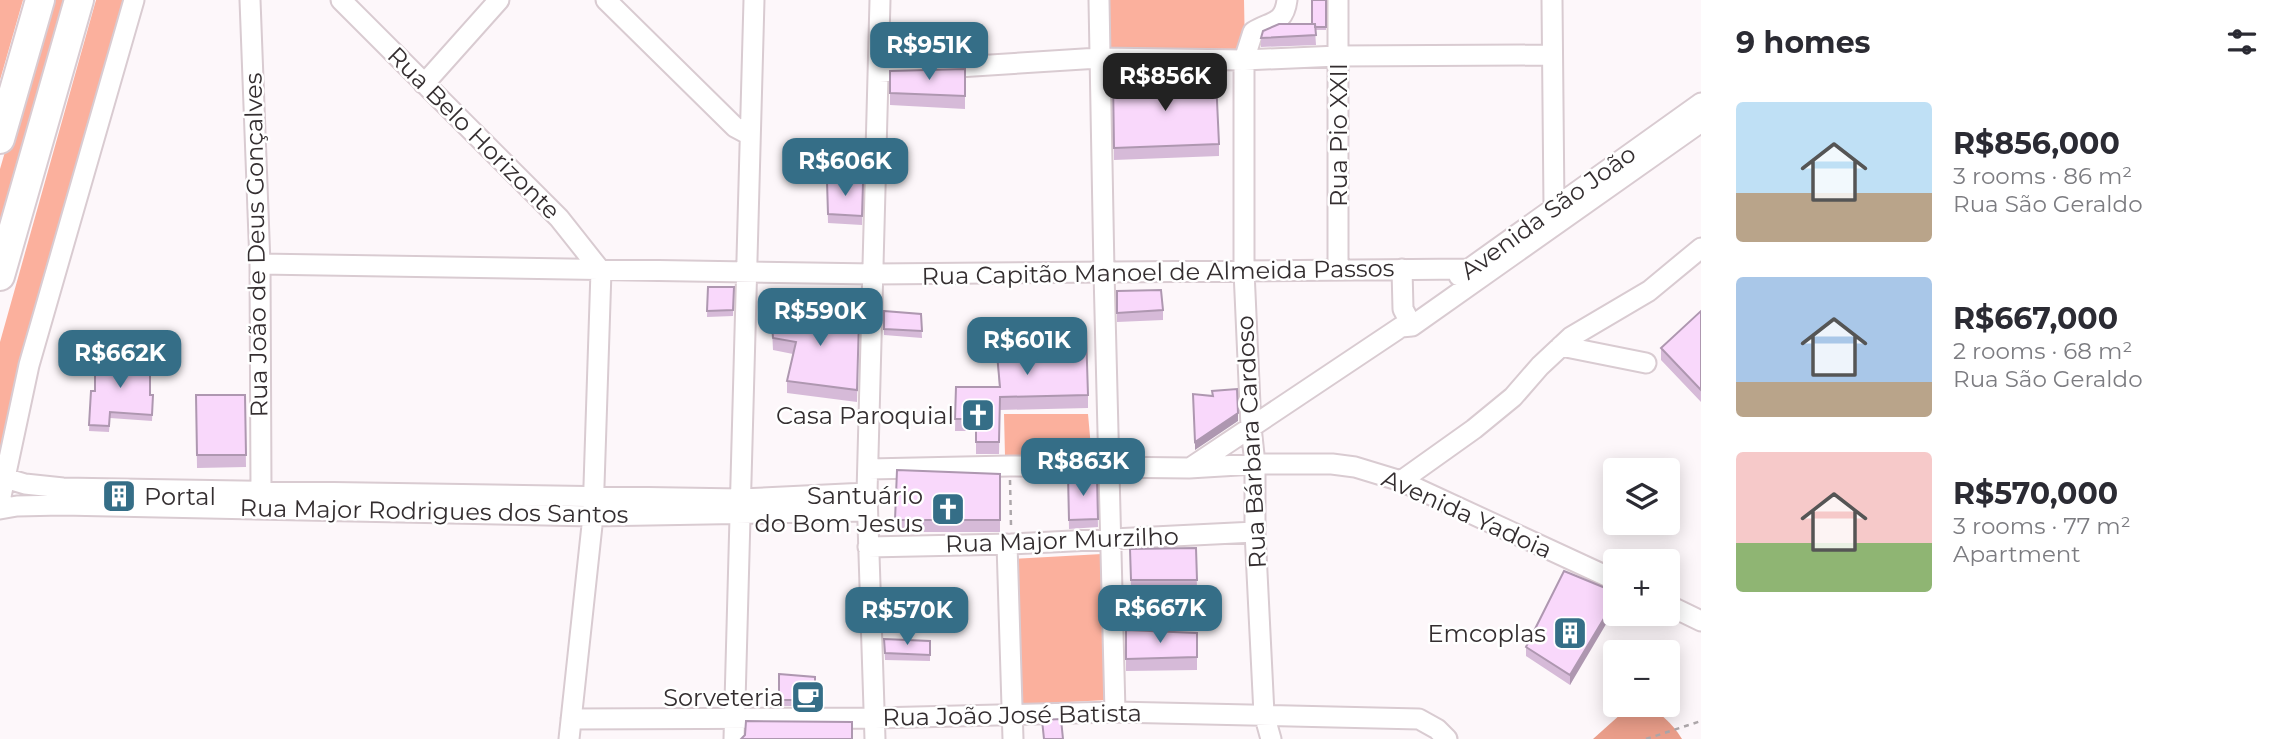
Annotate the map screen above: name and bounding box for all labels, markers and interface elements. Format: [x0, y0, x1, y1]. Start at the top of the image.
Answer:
pin: R$951K [872, 22, 986, 82]
icon: filters [2223, 23, 2261, 61]
text: 9 homes [1736, 24, 1871, 61]
text: R$951K [886, 31, 972, 59]
street label: Rua Belo Horizonte [382, 41, 566, 225]
pin: R$856K [1108, 54, 1222, 113]
text: R$856K [1119, 62, 1211, 90]
street label: Rua Pio XXII [1324, 63, 1353, 207]
street label: Rua João de Deus Gonçalves [238, 72, 274, 418]
text: R$856,000 [1953, 125, 2120, 162]
icon: home [1792, 130, 1876, 214]
pin: R$606K [788, 138, 902, 198]
street label: Avenida São João [1455, 139, 1641, 285]
text: R$606K [798, 147, 892, 175]
text: 3 rooms · 86 m² [1953, 162, 2132, 190]
text: Rua São Geraldo [1953, 190, 2143, 218]
street label: Rua Capitão Manoel de Almeida Passos [921, 253, 1395, 291]
pin: R$590K [763, 288, 877, 348]
text: R$590K [774, 297, 866, 325]
text: R$667,000 [1953, 300, 2118, 337]
icon: home [1792, 305, 1876, 389]
street label: Rua Bárbara Cardoso [1230, 315, 1272, 569]
pin: R$601K [970, 318, 1084, 377]
text: R$601K [983, 326, 1071, 354]
pin: R$662K [63, 330, 177, 390]
text: 2 rooms · 68 m² [1953, 337, 2132, 365]
text: R$662K [74, 339, 166, 367]
text: Rua São Geraldo [1953, 365, 2143, 393]
church icon: Casa Paroquial [959, 396, 997, 434]
place label: Casa Paroquial [776, 401, 954, 430]
pin: R$863K [1026, 438, 1140, 498]
text: R$863K [1037, 447, 1129, 475]
map controls [1603, 458, 1680, 717]
button: layers [1603, 458, 1680, 535]
street label: Avenida Yadoia [1378, 464, 1556, 564]
text: R$570,000 [1953, 475, 2118, 512]
building icon: Portal [100, 477, 138, 515]
icon: home [1792, 480, 1876, 564]
place label: Santuário do Bom Jesus [754, 481, 923, 538]
place label: Portal [144, 482, 216, 511]
church icon: Santuário do Bom Jesus [929, 490, 967, 528]
street label: Rua Major Rodrigues dos Santos [239, 493, 629, 529]
text: 3 rooms · 77 m² [1953, 512, 2131, 540]
street label: Rua Major Murzilho [945, 521, 1179, 559]
text: Apartment [1953, 540, 2081, 568]
button: + [1603, 549, 1680, 626]
pin: R$667K [1103, 586, 1217, 645]
pin: R$570K [850, 588, 964, 647]
text: R$667K [1114, 594, 1206, 622]
text: R$570K [861, 596, 953, 624]
building icon: Emcoplas [1551, 614, 1589, 652]
place label: Emcoplas [1428, 619, 1546, 648]
button: − [1603, 640, 1680, 717]
cafe icon: Sorveteria [789, 678, 827, 716]
place label: Sorveteria [663, 683, 784, 712]
street label: Rua João José Batista [882, 698, 1142, 732]

